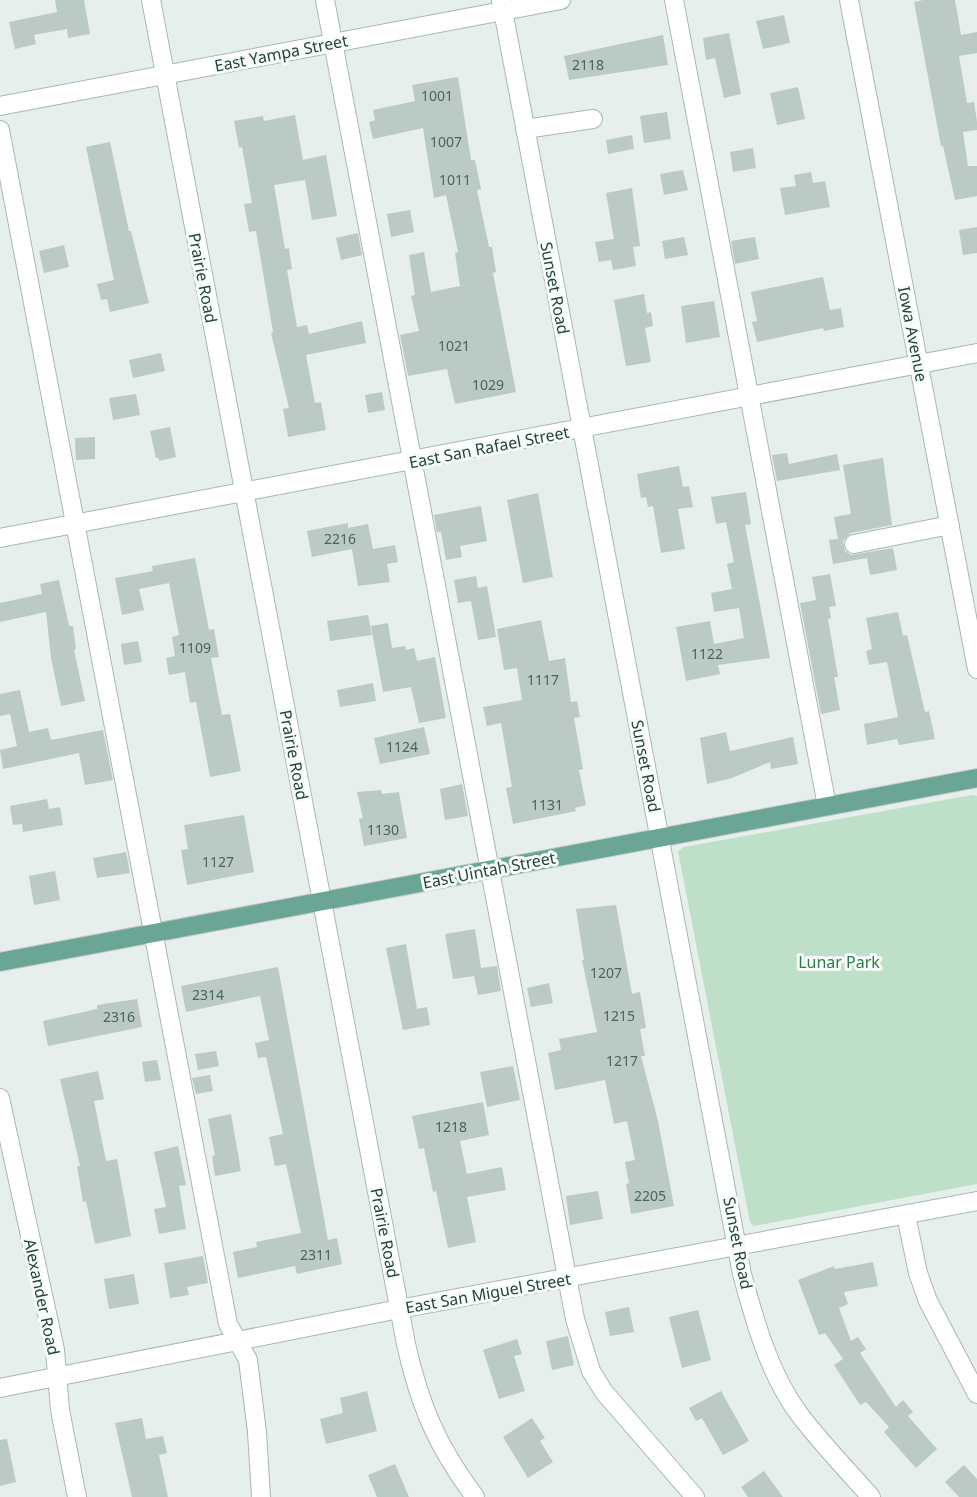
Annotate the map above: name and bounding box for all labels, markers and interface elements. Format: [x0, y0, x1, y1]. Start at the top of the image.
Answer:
street label: East Yampa Street [212, 29, 350, 77]
house number: 2118 [572, 55, 604, 74]
house number: 1001 [421, 86, 453, 105]
house number: 1007 [430, 132, 462, 151]
house number: 1011 [439, 170, 471, 189]
street label: Prairie Road [183, 231, 223, 325]
street label: Sunset Road [535, 240, 575, 336]
street label: Iowa Avenue [893, 284, 933, 384]
house number: 1021 [438, 336, 470, 355]
house number: 1029 [472, 375, 504, 394]
street label: East San Rafael Street [407, 421, 571, 473]
house number: 2216 [324, 529, 356, 548]
house number: 1109 [179, 638, 211, 657]
house number: 1122 [691, 644, 723, 663]
house number: 1117 [527, 670, 559, 689]
street label: Prairie Road [274, 708, 314, 802]
street label: Sunset Road [626, 718, 666, 814]
house number: 1124 [386, 737, 418, 756]
house number: 1131 [531, 795, 563, 814]
house number: 1130 [367, 820, 399, 839]
street label: East Uintah Street [421, 846, 557, 894]
house number: 1127 [202, 852, 234, 871]
park label: Lunar Park [798, 951, 880, 973]
house number: 1207 [590, 963, 622, 982]
house number: 2314 [192, 985, 224, 1004]
house number: 1215 [603, 1006, 635, 1025]
house number: 2316 [103, 1007, 135, 1026]
house number: 1217 [606, 1051, 638, 1070]
house number: 1218 [435, 1117, 467, 1136]
street label: Prairie Road [365, 1186, 405, 1280]
house number: 2205 [634, 1186, 666, 1205]
street label: Sunset Road [718, 1195, 758, 1291]
street label: Alexander Road [19, 1237, 65, 1357]
house number: 2311 [300, 1245, 332, 1264]
street label: East San Miguel Street [404, 1268, 573, 1318]

